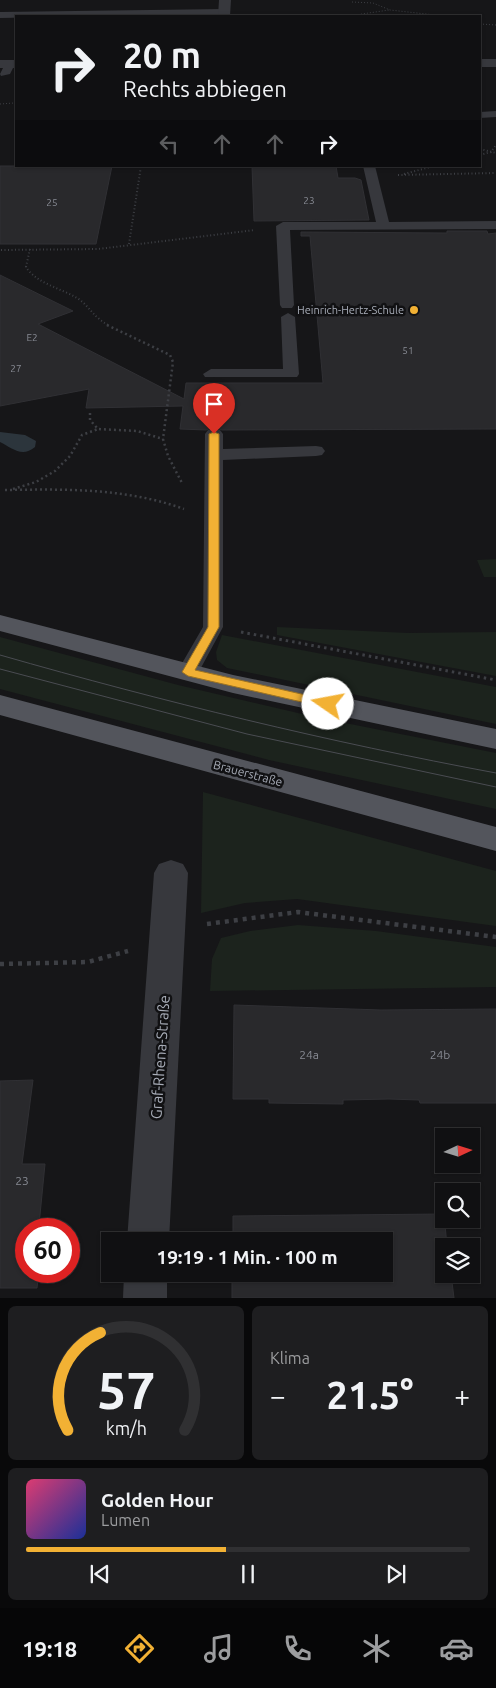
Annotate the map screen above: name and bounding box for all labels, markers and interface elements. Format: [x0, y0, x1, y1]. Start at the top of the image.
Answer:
icon: right [40, 35, 105, 100]
text: 20 m [123, 35, 201, 75]
text: Rechts abbiegen [123, 76, 287, 101]
icon: left [155, 130, 183, 158]
icon: ahead [208, 130, 236, 158]
icon: ahead [261, 130, 289, 158]
icon: right [314, 130, 342, 158]
house number: 23 [303, 195, 315, 206]
house number: 25 [46, 197, 58, 208]
place label: Heinrich-Hertz-Schule [297, 304, 404, 316]
marker: Heinrich-Hertz-Schule [408, 304, 420, 316]
house number: E2 [26, 332, 38, 343]
house number: 51 [402, 345, 414, 356]
house number: 27 [10, 363, 22, 374]
pin [193, 383, 235, 434]
icon: arrive [200, 390, 228, 418]
position arrow [301, 677, 353, 729]
street label: Brauerstraße [212, 758, 284, 788]
street label: Graf-Rhena-Straße [147, 994, 173, 1120]
house number: 24a [299, 1048, 319, 1061]
house number: 24b [430, 1048, 450, 1061]
north arrow [435, 1128, 480, 1172]
map controls [435, 1128, 480, 1283]
house number: 23 [15, 1174, 29, 1187]
button: search [435, 1183, 480, 1228]
speed limit sign: 60 [15, 1218, 80, 1283]
button: layers [435, 1238, 480, 1283]
text: 19:19 · 1 Min. · 100 m [156, 1246, 338, 1268]
text: Klima [270, 1349, 310, 1367]
text: 57 [97, 1361, 155, 1419]
text: 21.5° [326, 1374, 414, 1416]
text: − [270, 1380, 286, 1411]
text: + [454, 1380, 470, 1411]
text: km/h [105, 1418, 147, 1438]
text: Golden Hour [101, 1489, 213, 1511]
text: Lumen [101, 1511, 150, 1529]
icon: previous [86, 1560, 114, 1588]
icon: pause [234, 1560, 262, 1588]
icon: next [382, 1560, 410, 1588]
icon: directions [122, 1631, 157, 1666]
icon: music [201, 1631, 236, 1666]
icon: phone [280, 1631, 315, 1666]
icon: climate [359, 1631, 394, 1666]
icon: car [439, 1631, 474, 1666]
text: 19:18 [22, 1636, 77, 1661]

